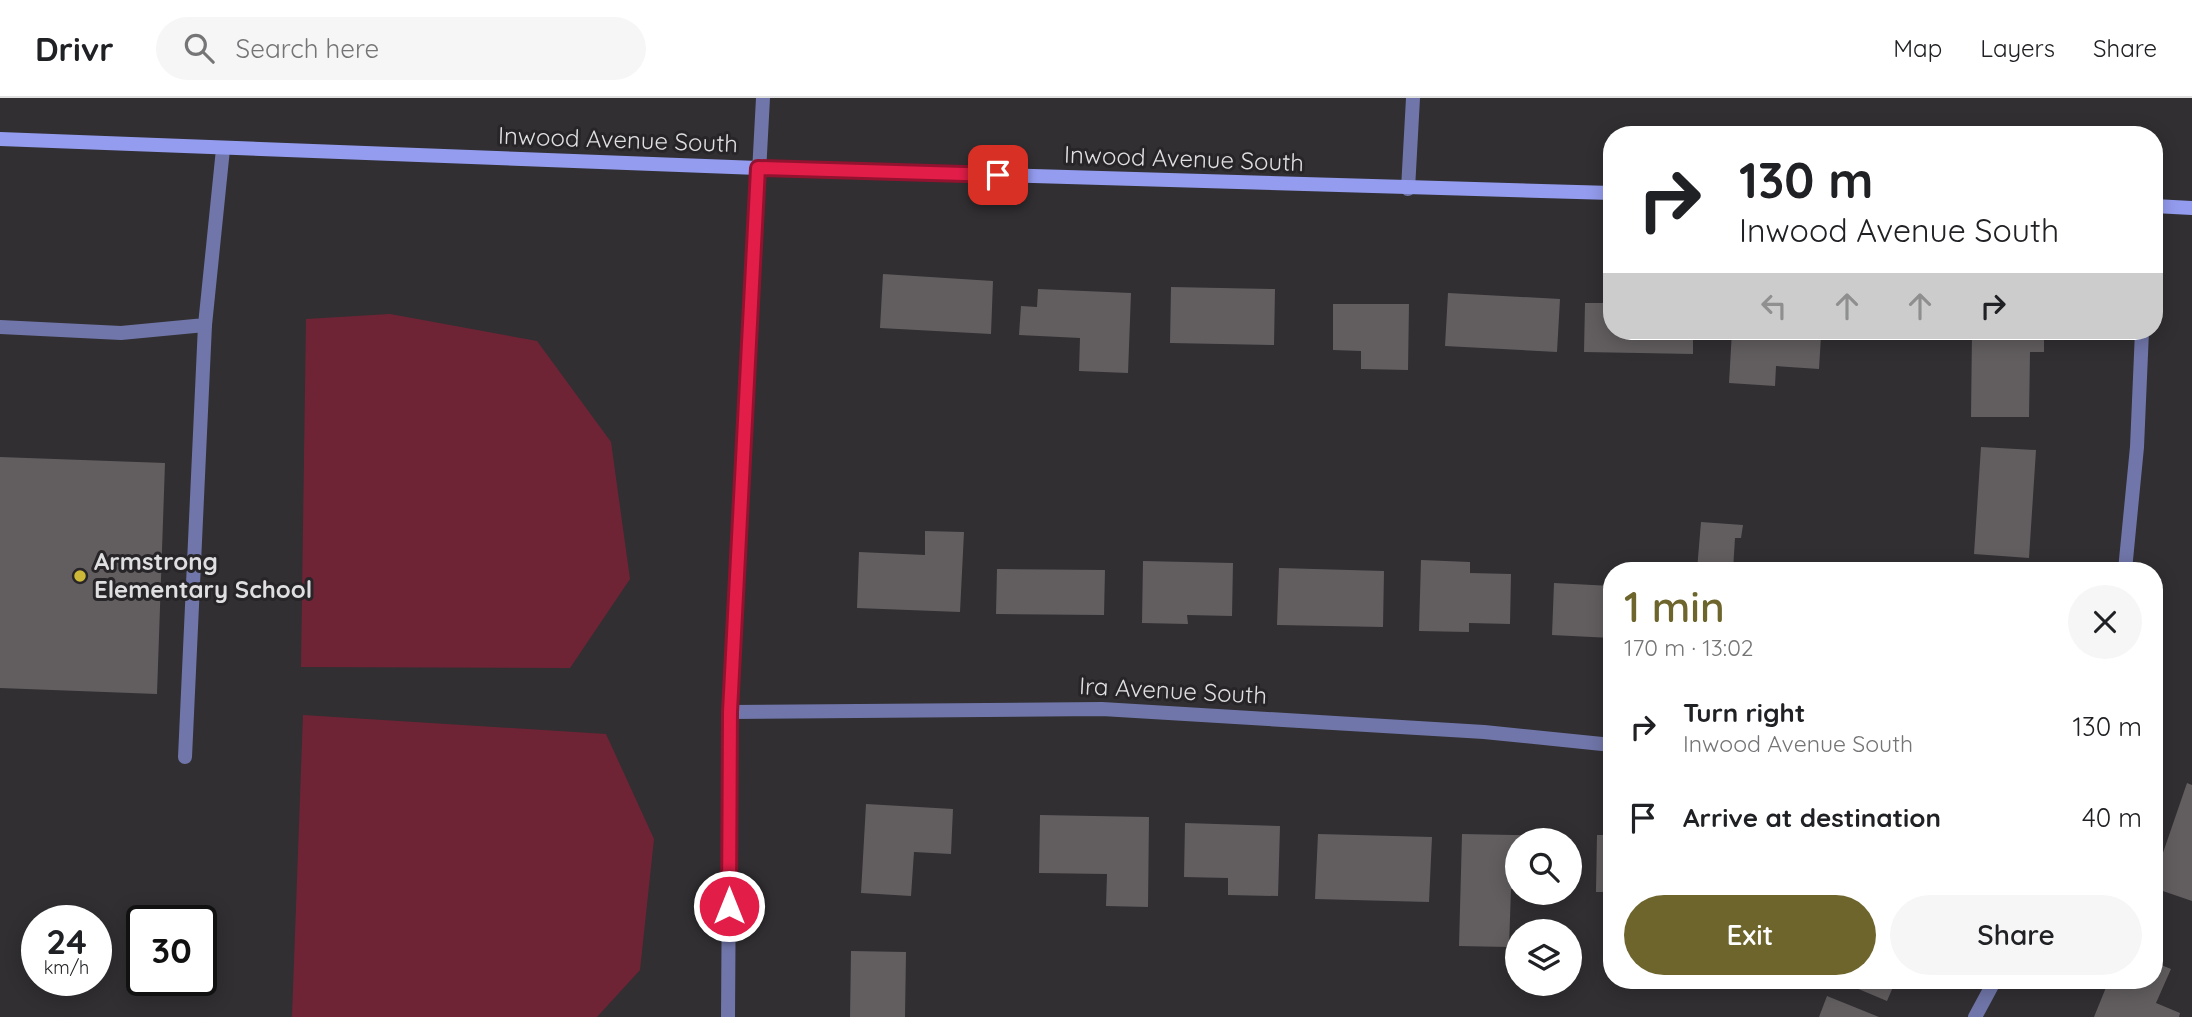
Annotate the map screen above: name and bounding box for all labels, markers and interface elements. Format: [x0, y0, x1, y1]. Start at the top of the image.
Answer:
search box [156, 17, 646, 80]
text: Drivr [35, 28, 114, 69]
icon: search [180, 29, 218, 67]
text: Search here [236, 32, 379, 65]
text: Map [1893, 33, 1942, 63]
text: Layers [1980, 33, 2055, 63]
text: Share [2093, 33, 2157, 63]
street label: Inwood Avenue South [498, 120, 739, 158]
street label: Inwood Avenue South [1064, 139, 1305, 177]
pin [968, 145, 1028, 205]
text: 130 m [1739, 149, 1873, 210]
icon: right [1624, 154, 1715, 245]
icon: arrive [979, 156, 1017, 194]
text: Inwood Avenue South [1739, 210, 2059, 250]
icon: left [1755, 287, 1793, 325]
icon: ahead [1828, 287, 1866, 325]
icon: ahead [1901, 287, 1939, 325]
icon: right [1974, 287, 2012, 325]
place label: Armstrong Elementary School [94, 546, 312, 604]
marker: Armstrong Elementary School [72, 568, 88, 584]
text: 1 min [1624, 580, 1725, 633]
button: close [2068, 585, 2142, 659]
text: 170 m · 13:02 [1624, 633, 1754, 662]
street label: Ira Avenue South [1078, 670, 1268, 710]
text: Turn right [1683, 696, 1805, 729]
icon: right [1624, 708, 1662, 746]
text: 130 m [2072, 710, 2142, 743]
text: Inwood Avenue South [1683, 729, 1913, 758]
icon: arrive [1624, 799, 1662, 837]
text: Arrive at destination [1683, 801, 1941, 834]
text: 40 m [2082, 801, 2142, 834]
map controls [1505, 828, 1582, 996]
button: search [1505, 828, 1582, 905]
position arrow [692, 869, 766, 943]
button: Exit [1624, 895, 1876, 975]
button: Share [1890, 895, 2142, 975]
speed limit sign: 30 [126, 905, 217, 996]
text: 24 [46, 919, 87, 963]
button: layers [1505, 919, 1582, 996]
text: km/h [44, 956, 89, 979]

